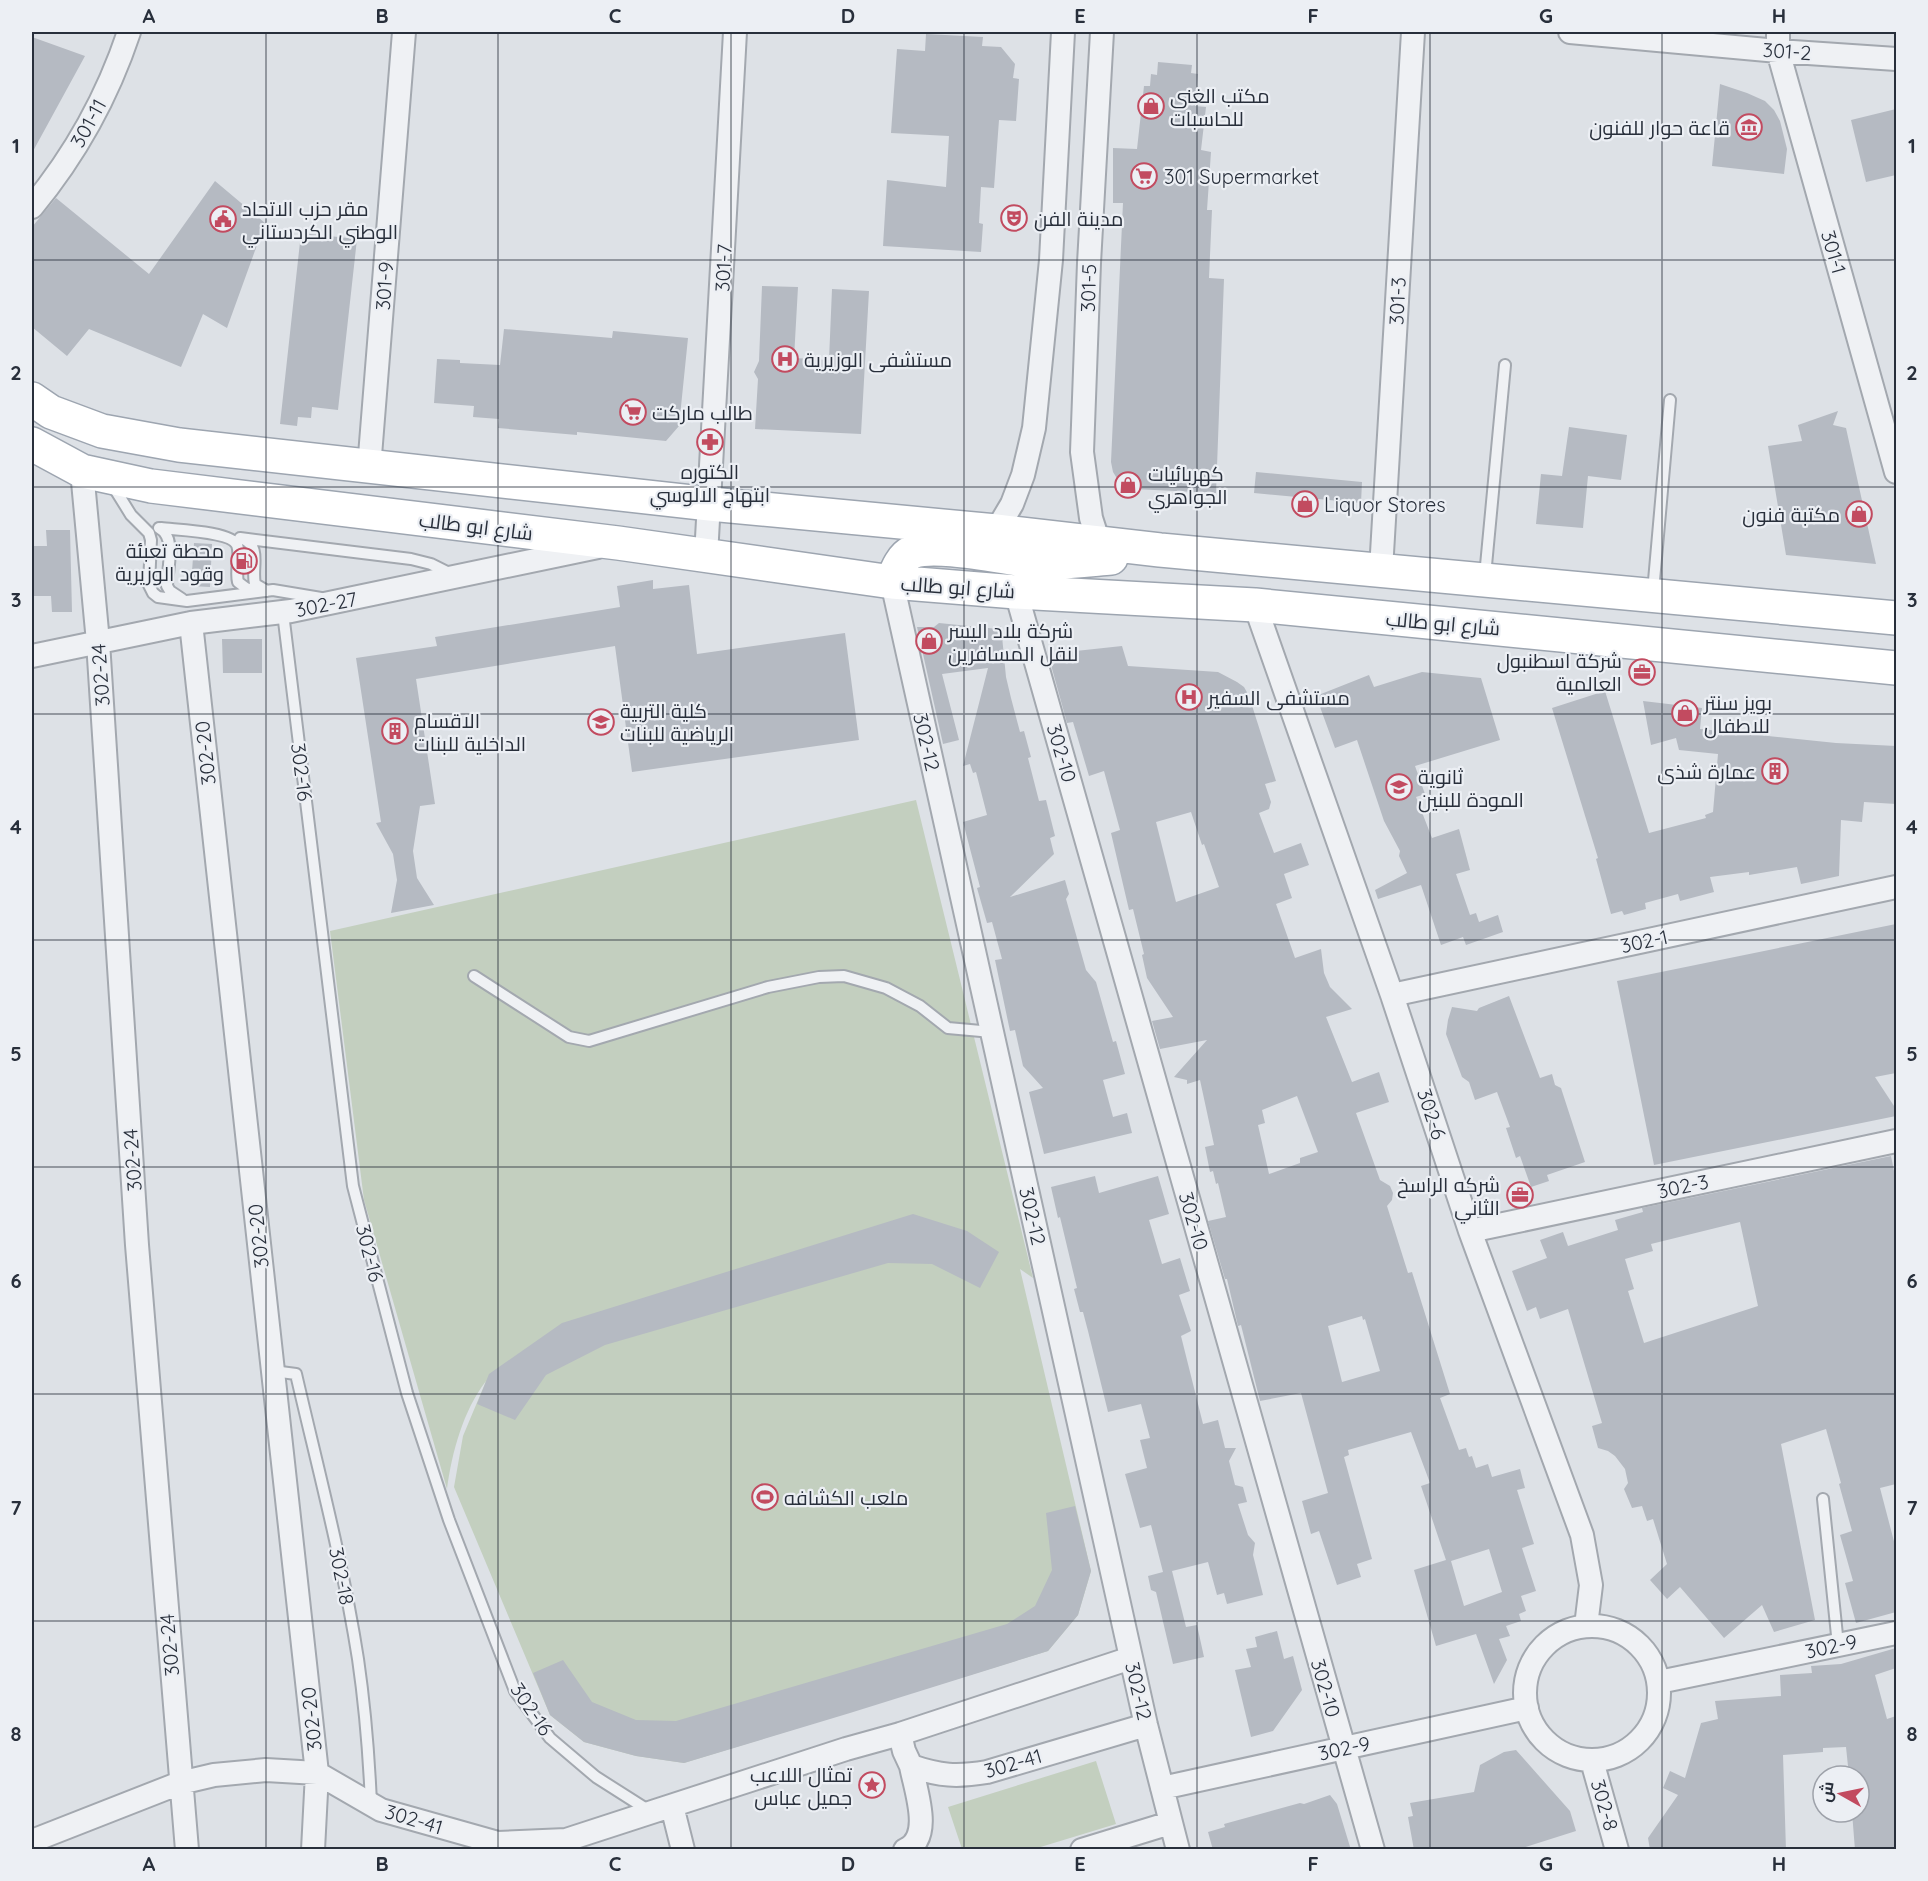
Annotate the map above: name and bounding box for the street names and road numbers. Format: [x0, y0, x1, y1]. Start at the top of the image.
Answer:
street label: 301-2 [1762, 37, 1812, 65]
street label: 301-11 [65, 94, 111, 152]
street label: 301-1 [1816, 227, 1852, 277]
street label: 301-7 [709, 243, 737, 293]
street label: 301-9 [370, 261, 398, 311]
street label: 301-5 [1075, 263, 1101, 313]
street label: 301-3 [1383, 276, 1411, 326]
street label: شارع ابو طالب [417, 507, 534, 547]
street label: شارع ابو طالب [900, 571, 1016, 605]
street label: 302-27 [293, 586, 359, 622]
street label: شارع ابو طالب [1385, 606, 1501, 642]
street label: 302-24 [85, 643, 115, 707]
street label: 302-12 [908, 711, 946, 773]
street label: 302-20 [189, 720, 221, 786]
street label: 302-10 [1042, 721, 1082, 785]
street label: 302-16 [286, 741, 318, 803]
street label: 302-1 [1618, 924, 1670, 958]
street label: 302-6 [1412, 1085, 1452, 1143]
street label: 302-24 [117, 1128, 147, 1192]
street label: 302-3 [1655, 1168, 1711, 1204]
street label: 302-12 [1014, 1185, 1052, 1247]
street label: 302-10 [1174, 1189, 1214, 1253]
street label: 302-20 [242, 1203, 274, 1269]
street label: 302-16 [351, 1222, 389, 1285]
street label: 302-18 [324, 1545, 360, 1607]
street label: 302-24 [154, 1613, 184, 1677]
street label: 302-9 [1803, 1628, 1859, 1664]
street label: 302-10 [1306, 1656, 1346, 1720]
street label: 302-12 [1120, 1660, 1158, 1722]
street label: 302-16 [505, 1678, 559, 1740]
street label: 302-20 [295, 1686, 327, 1752]
street label: 302-9 [1316, 1730, 1372, 1766]
street label: 302-41 [981, 1743, 1045, 1783]
street label: 302-8 [1586, 1777, 1624, 1833]
street label: 302-41 [382, 1798, 446, 1840]

